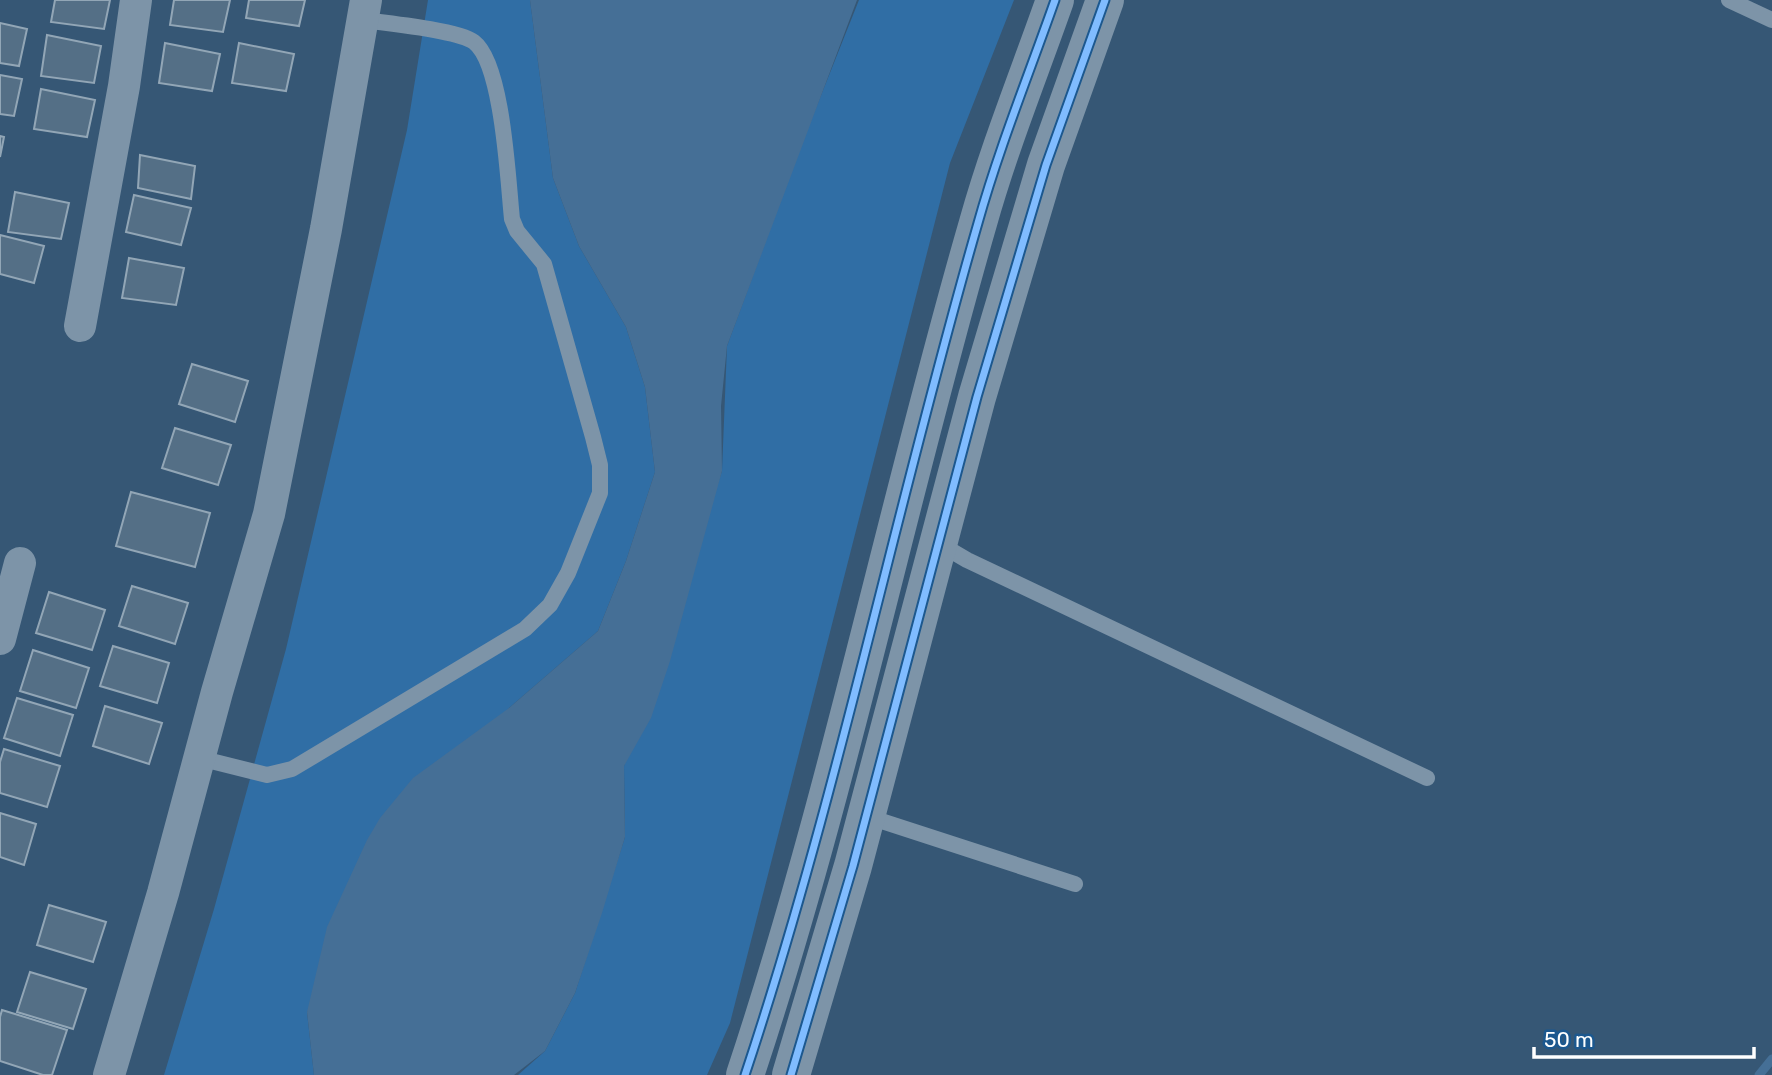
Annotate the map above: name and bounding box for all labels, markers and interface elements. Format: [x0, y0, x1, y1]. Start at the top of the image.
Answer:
scale bar [1534, 1016, 1754, 1060]
text: 50 m [1544, 1027, 1594, 1052]

